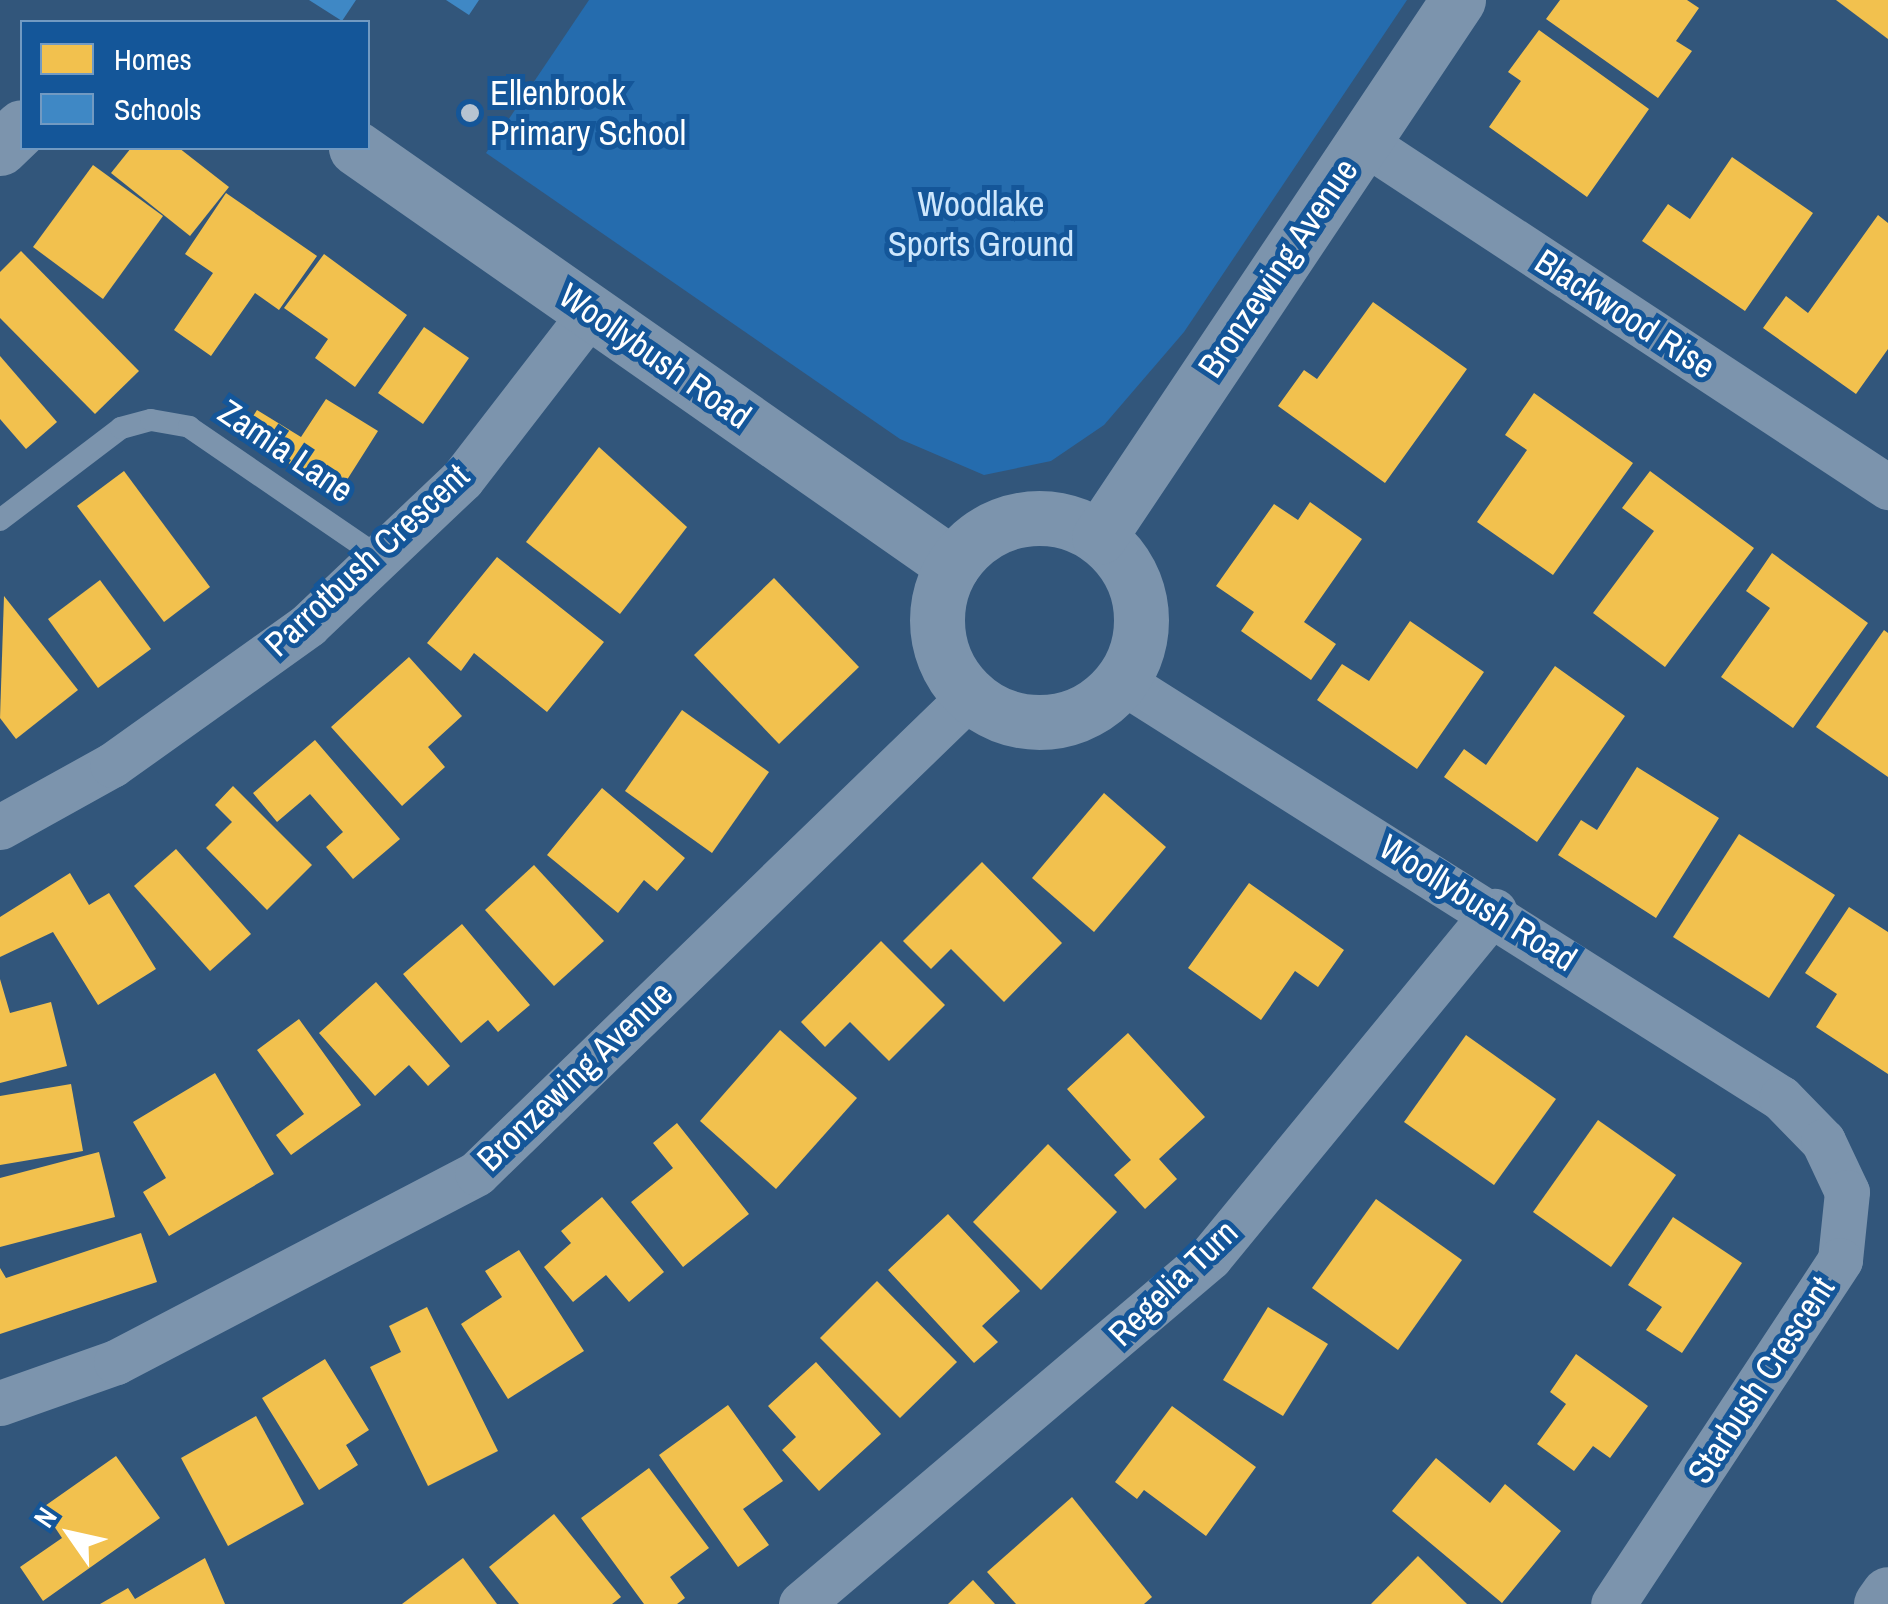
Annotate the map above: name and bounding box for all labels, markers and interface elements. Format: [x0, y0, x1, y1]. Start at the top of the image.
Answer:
legend [20, 20, 370, 150]
text: Homes [114, 39, 192, 79]
place label: Ellenbrook Primary School [490, 72, 686, 154]
text: Schools [114, 89, 202, 129]
marker: Ellenbrook Primary School [459, 102, 481, 124]
street label: Bronzewing Avenue [1189, 150, 1367, 386]
park label: Woodlake Sports Ground [888, 183, 1074, 265]
street label: Blackwood Rise [1527, 240, 1723, 388]
street label: Woollybush Road [551, 274, 759, 438]
street label: Zamia Lane [211, 391, 361, 511]
street label: Parrotbush Crescent [256, 455, 478, 665]
street label: Woollybush Road [1372, 826, 1584, 980]
street label: Bronzewing Avenue [468, 972, 682, 1180]
street label: Regelia Turn [1100, 1211, 1246, 1355]
street label: Starbush Crescent [1679, 1269, 1843, 1491]
north arrow [20, 1484, 120, 1584]
text: N [25, 1500, 66, 1535]

